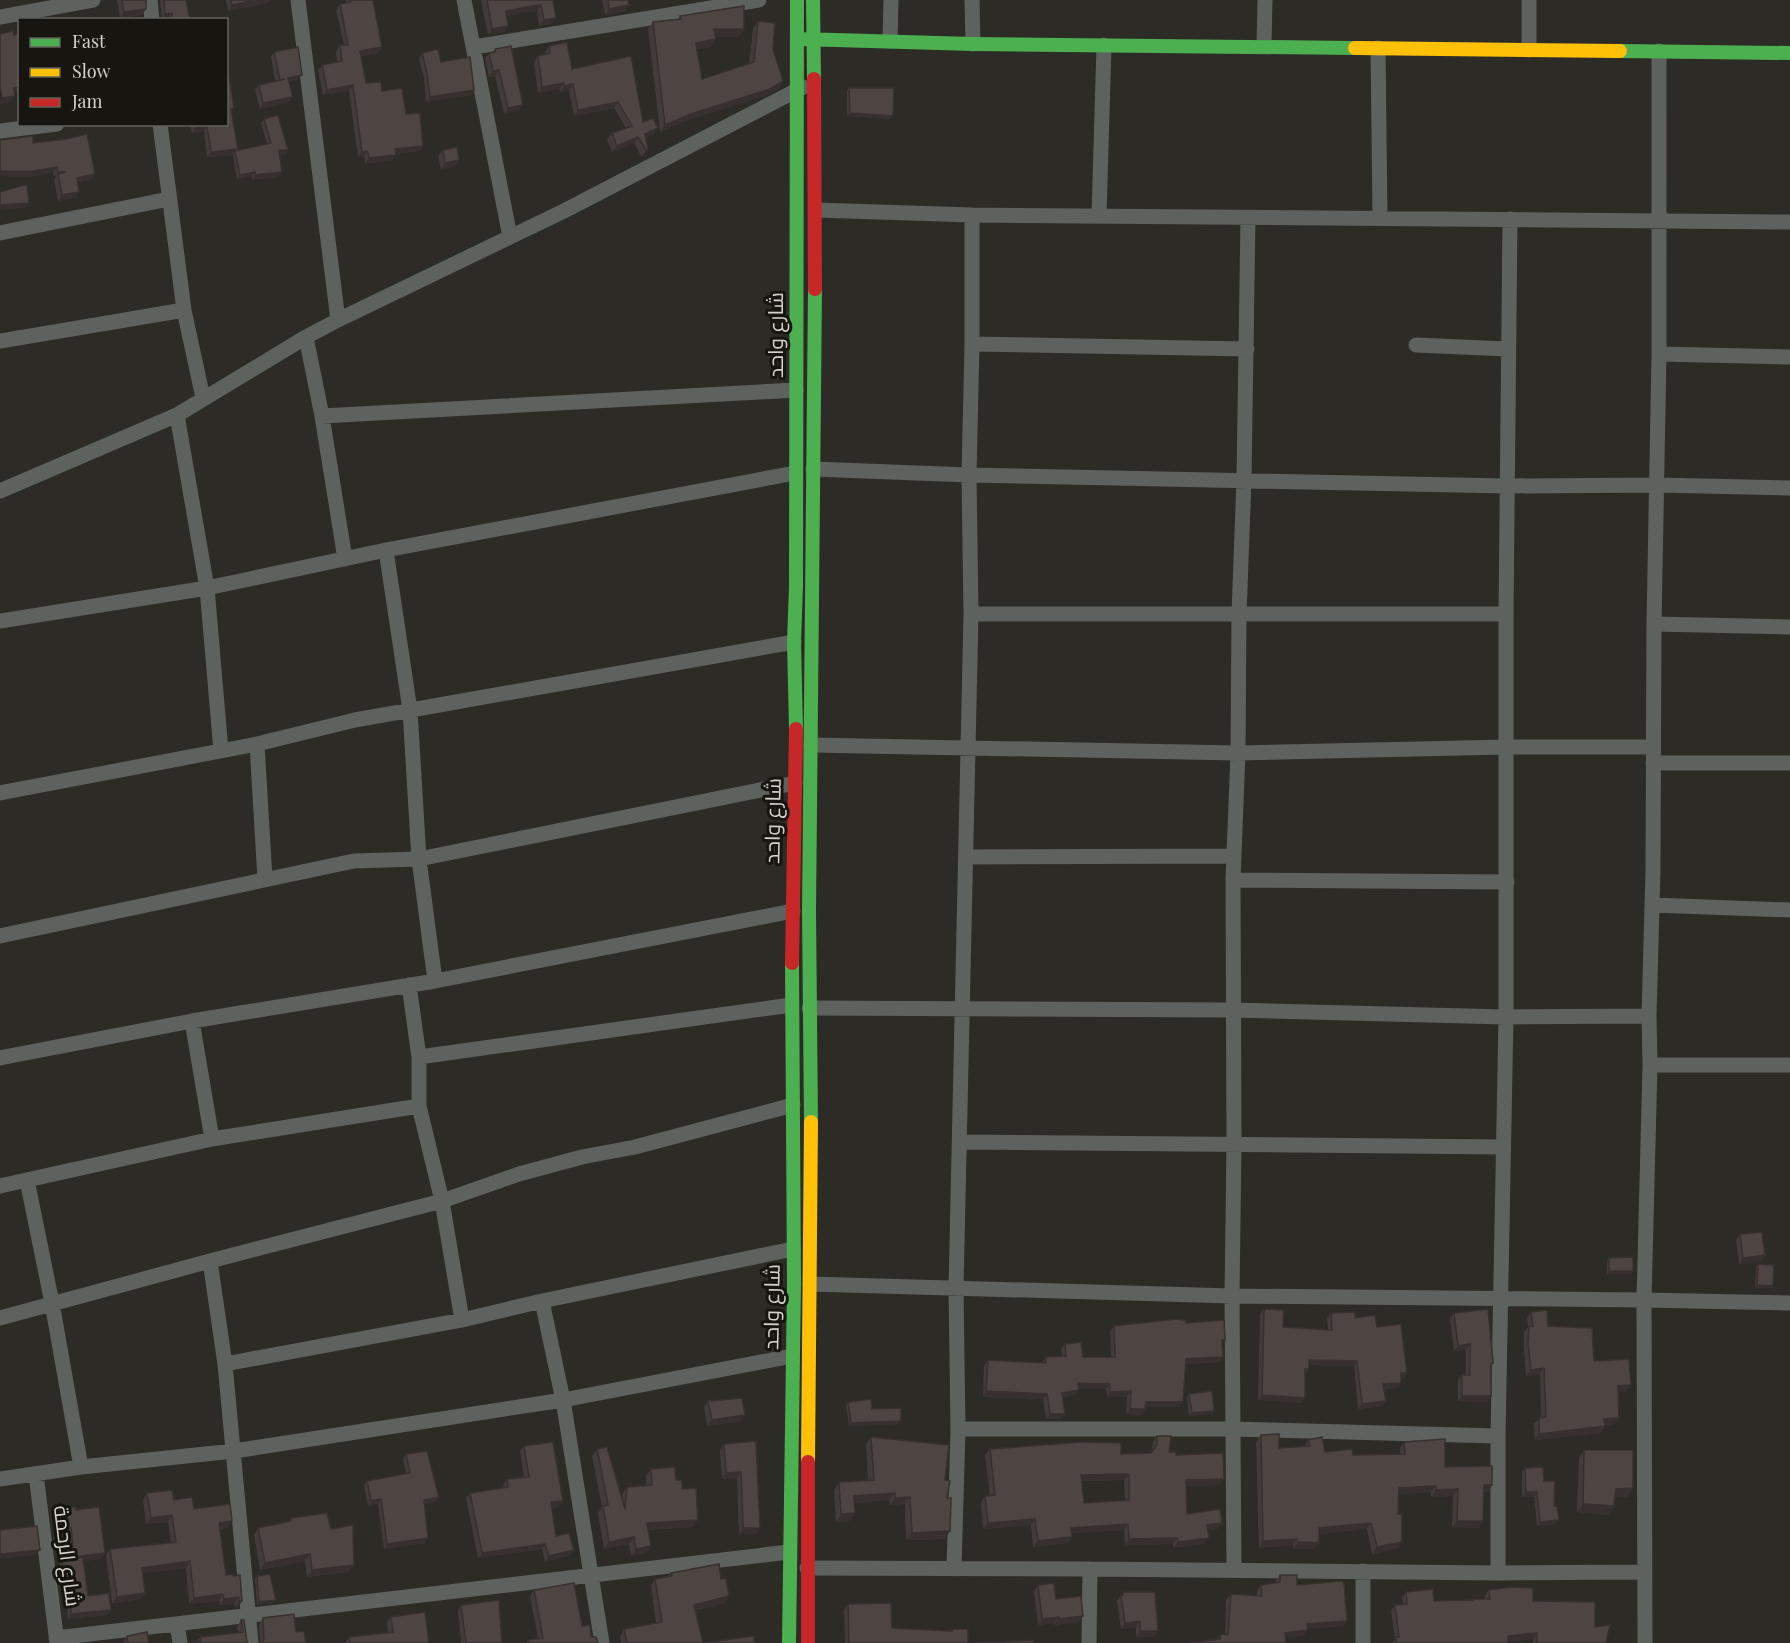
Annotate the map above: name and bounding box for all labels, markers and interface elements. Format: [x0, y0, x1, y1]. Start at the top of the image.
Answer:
legend [18, 18, 228, 126]
text: Fast [72, 29, 106, 53]
text: Slow [72, 59, 110, 83]
text: Jam [71, 89, 102, 113]
street label: شارع واحد [760, 292, 790, 378]
street label: شارع واحد [756, 778, 788, 864]
street label: شارع واحد [755, 1264, 787, 1350]
street label: شارع الرحمة [47, 1504, 89, 1608]

